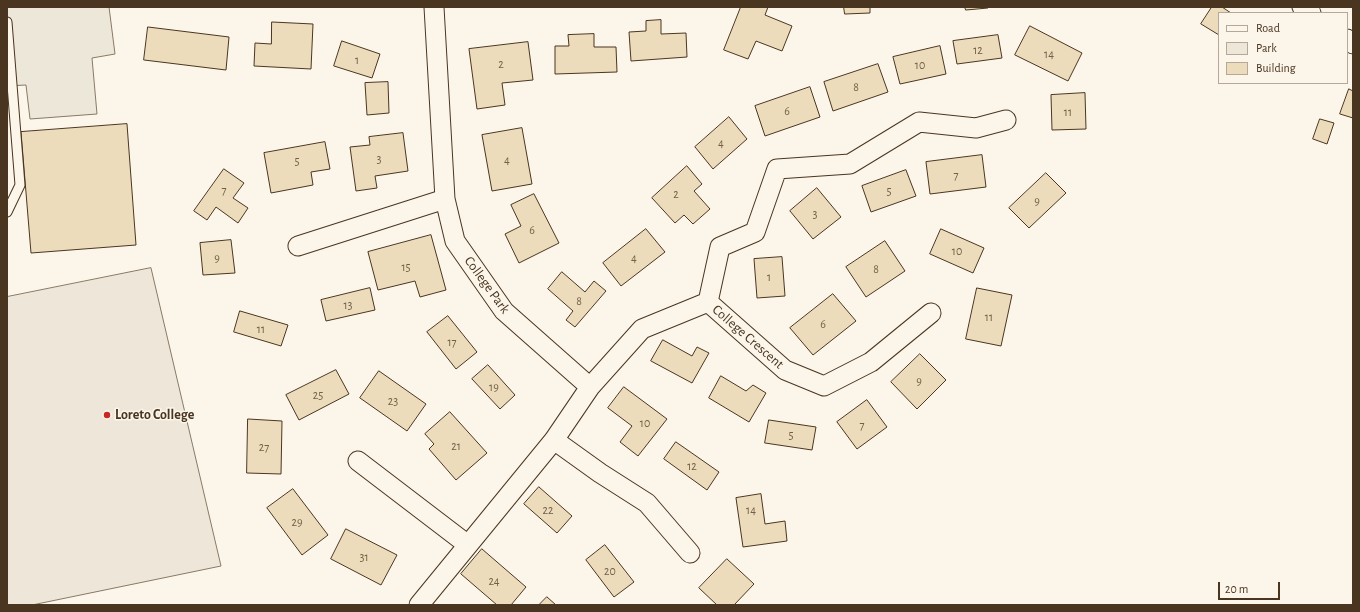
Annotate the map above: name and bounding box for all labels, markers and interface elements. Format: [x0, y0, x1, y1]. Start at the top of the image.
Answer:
legend [1218, 12, 1348, 84]
text: Road [1256, 22, 1280, 34]
text: Park [1256, 42, 1277, 54]
house number: 12 [973, 43, 983, 57]
house number: 14 [1044, 47, 1054, 61]
house number: 1 [355, 53, 359, 67]
house number: 2 [498, 57, 504, 71]
house number: 10 [915, 58, 925, 72]
text: Building [1256, 62, 1296, 74]
house number: 8 [853, 80, 859, 94]
house number: 6 [784, 104, 790, 118]
house number: 11 [1064, 105, 1072, 119]
house number: 4 [718, 136, 724, 150]
house number: 3 [377, 152, 381, 166]
house number: 4 [504, 153, 510, 167]
house number: 5 [294, 154, 300, 168]
house number: 7 [953, 168, 959, 182]
house number: 7 [221, 183, 227, 197]
house number: 5 [886, 184, 892, 198]
house number: 2 [673, 187, 679, 201]
house number: 9 [1034, 194, 1040, 208]
house number: 3 [813, 207, 817, 221]
house number: 6 [529, 223, 535, 237]
house number: 10 [952, 244, 962, 258]
house number: 9 [214, 251, 220, 265]
house number: 4 [631, 251, 637, 265]
street label: College Park [461, 253, 513, 317]
house number: 15 [401, 260, 411, 274]
house number: 8 [873, 262, 879, 276]
house number: 1 [767, 270, 771, 284]
house number: 8 [576, 294, 582, 308]
house number: 13 [343, 298, 353, 312]
street label: College Crescent [709, 301, 787, 373]
house number: 11 [985, 310, 993, 324]
house number: 6 [820, 317, 826, 331]
house number: 11 [257, 322, 265, 336]
house number: 17 [447, 335, 457, 349]
house number: 9 [916, 374, 922, 388]
house number: 19 [489, 380, 499, 394]
house number: 25 [313, 388, 323, 402]
house number: 23 [388, 394, 398, 408]
place label: Loreto College [115, 407, 194, 423]
marker: Loreto College [102, 410, 112, 420]
house number: 10 [640, 416, 650, 430]
house number: 7 [859, 418, 865, 432]
house number: 5 [788, 428, 794, 442]
house number: 21 [451, 439, 461, 453]
house number: 27 [259, 440, 269, 454]
house number: 12 [687, 459, 697, 473]
house number: 22 [543, 503, 553, 517]
house number: 14 [746, 503, 756, 517]
house number: 29 [291, 515, 303, 529]
house number: 31 [359, 550, 369, 564]
house number: 20 [604, 564, 616, 578]
house number: 24 [488, 574, 500, 588]
scale bar [1220, 574, 1282, 600]
text: 20 m [1225, 583, 1248, 595]

